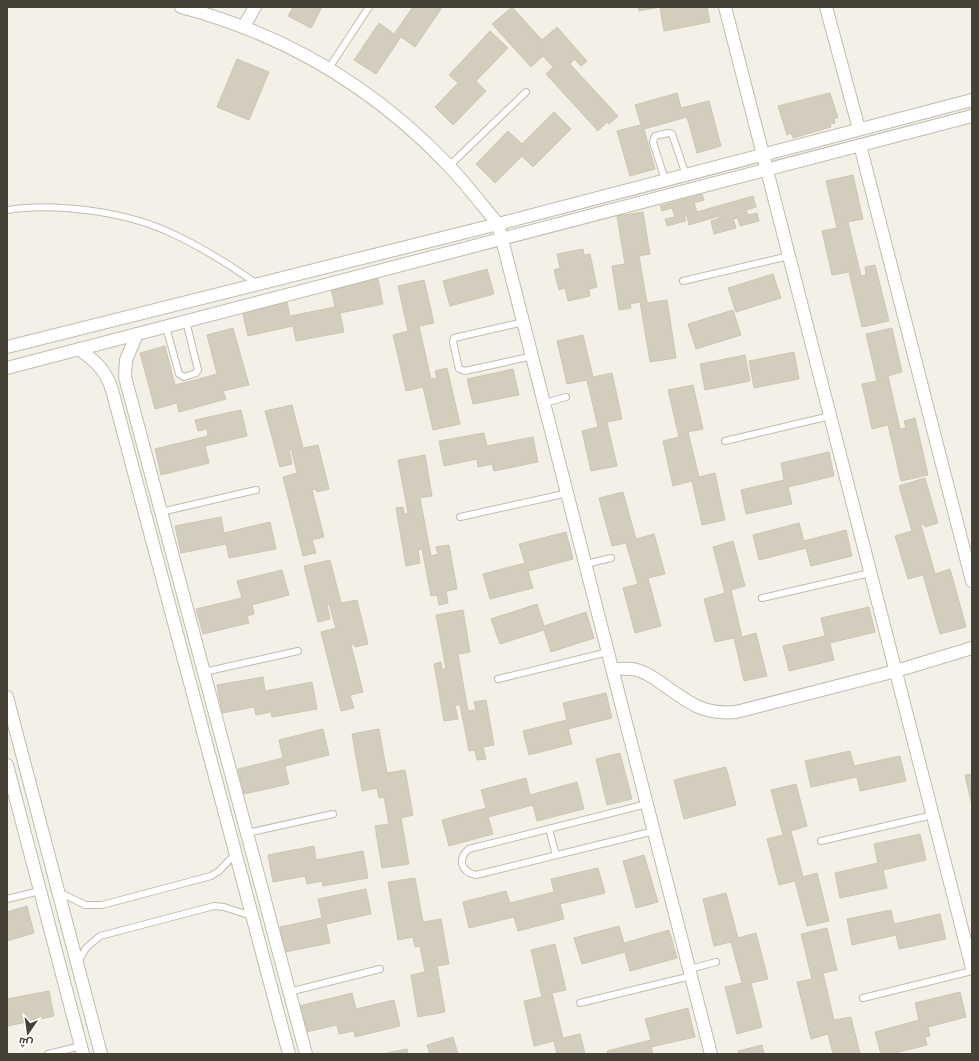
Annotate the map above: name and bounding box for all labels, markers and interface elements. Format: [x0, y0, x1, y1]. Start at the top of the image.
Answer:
north arrow [8, 1013, 48, 1053]
text: ش [17, 1034, 34, 1052]

